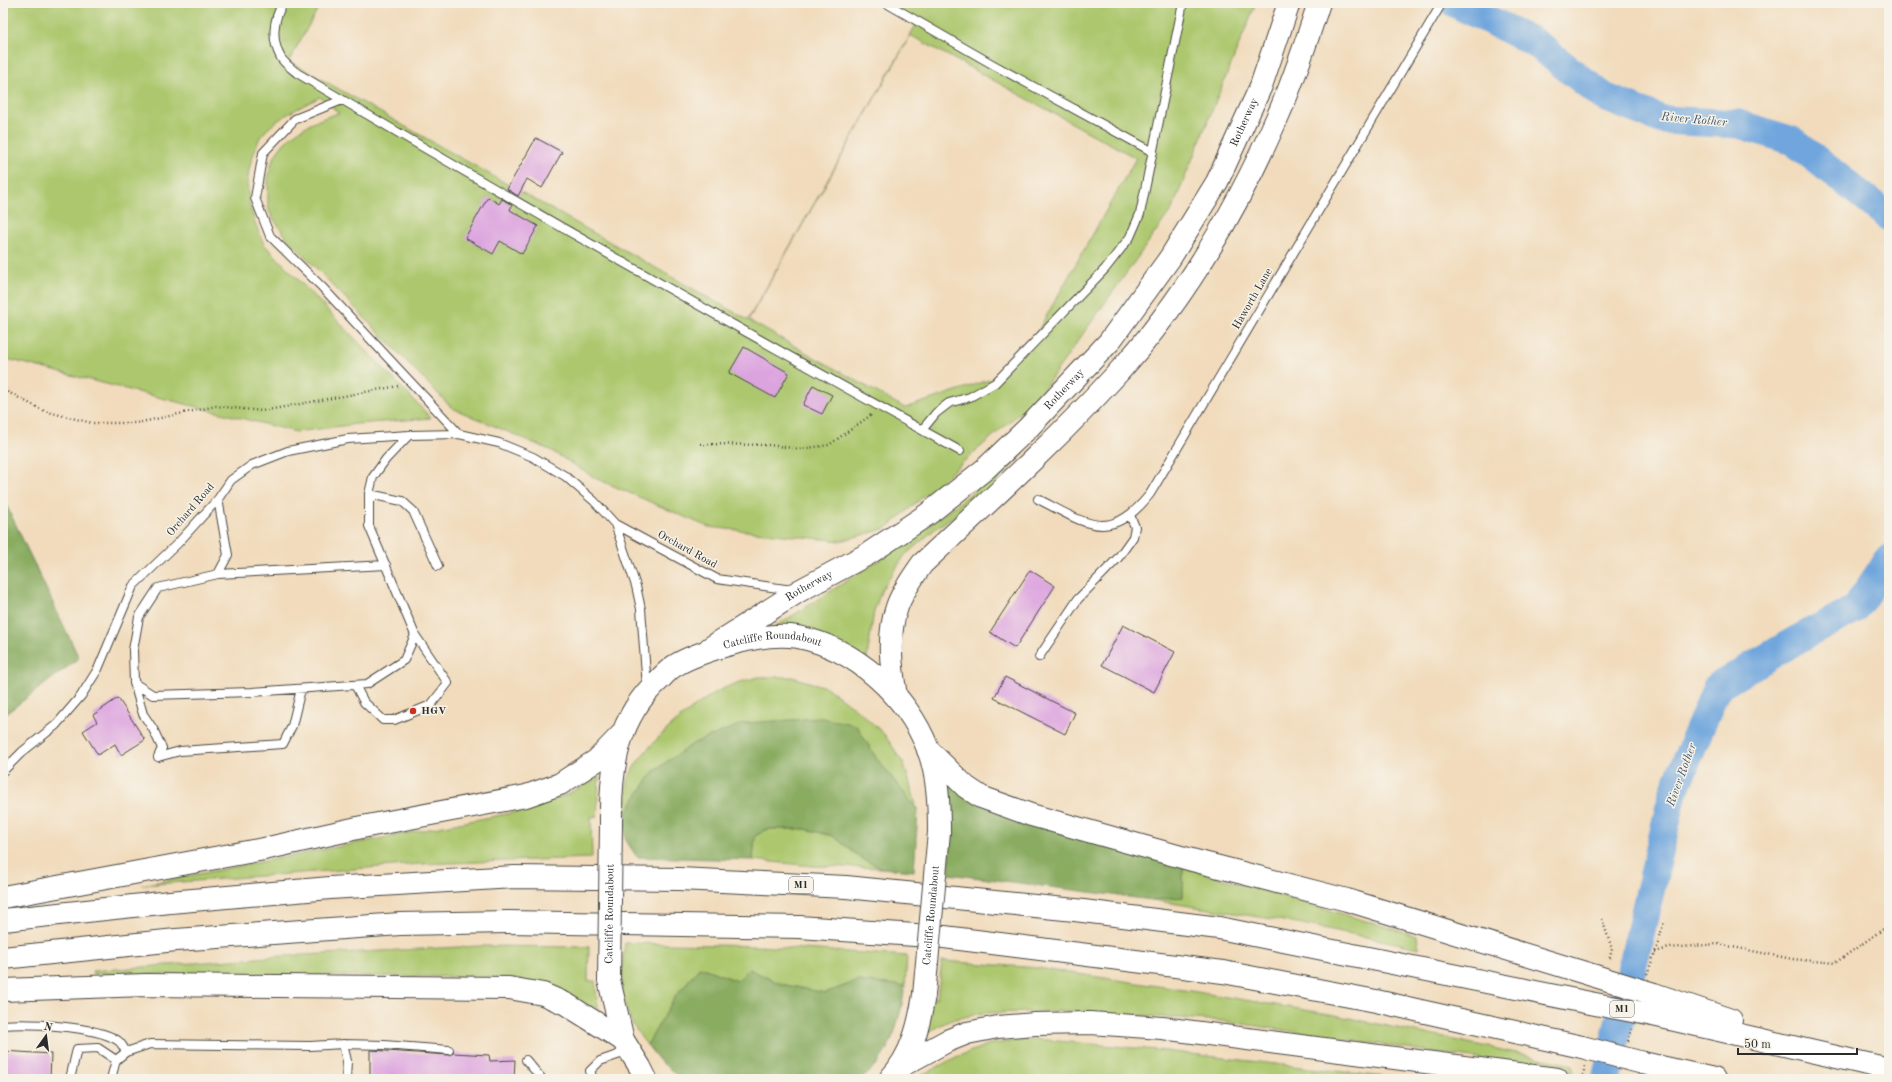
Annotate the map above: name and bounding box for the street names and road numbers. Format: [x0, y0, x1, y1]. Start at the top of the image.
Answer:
street label: Rotherway [1228, 96, 1260, 148]
street label: Haworth Lane [1231, 267, 1275, 331]
street label: Rotherway [1042, 367, 1086, 412]
street label: Orchard Road [165, 481, 217, 539]
street label: Orchard Road [655, 529, 719, 571]
street label: Rotherway [784, 568, 835, 604]
street label: Catcliffe Roundabout [722, 630, 823, 651]
street label: Catcliffe Roundabout [604, 864, 616, 964]
street label: Catcliffe Roundabout [921, 865, 941, 966]
road number: M1 [789, 877, 813, 893]
road number: M1 [1610, 1001, 1634, 1017]

